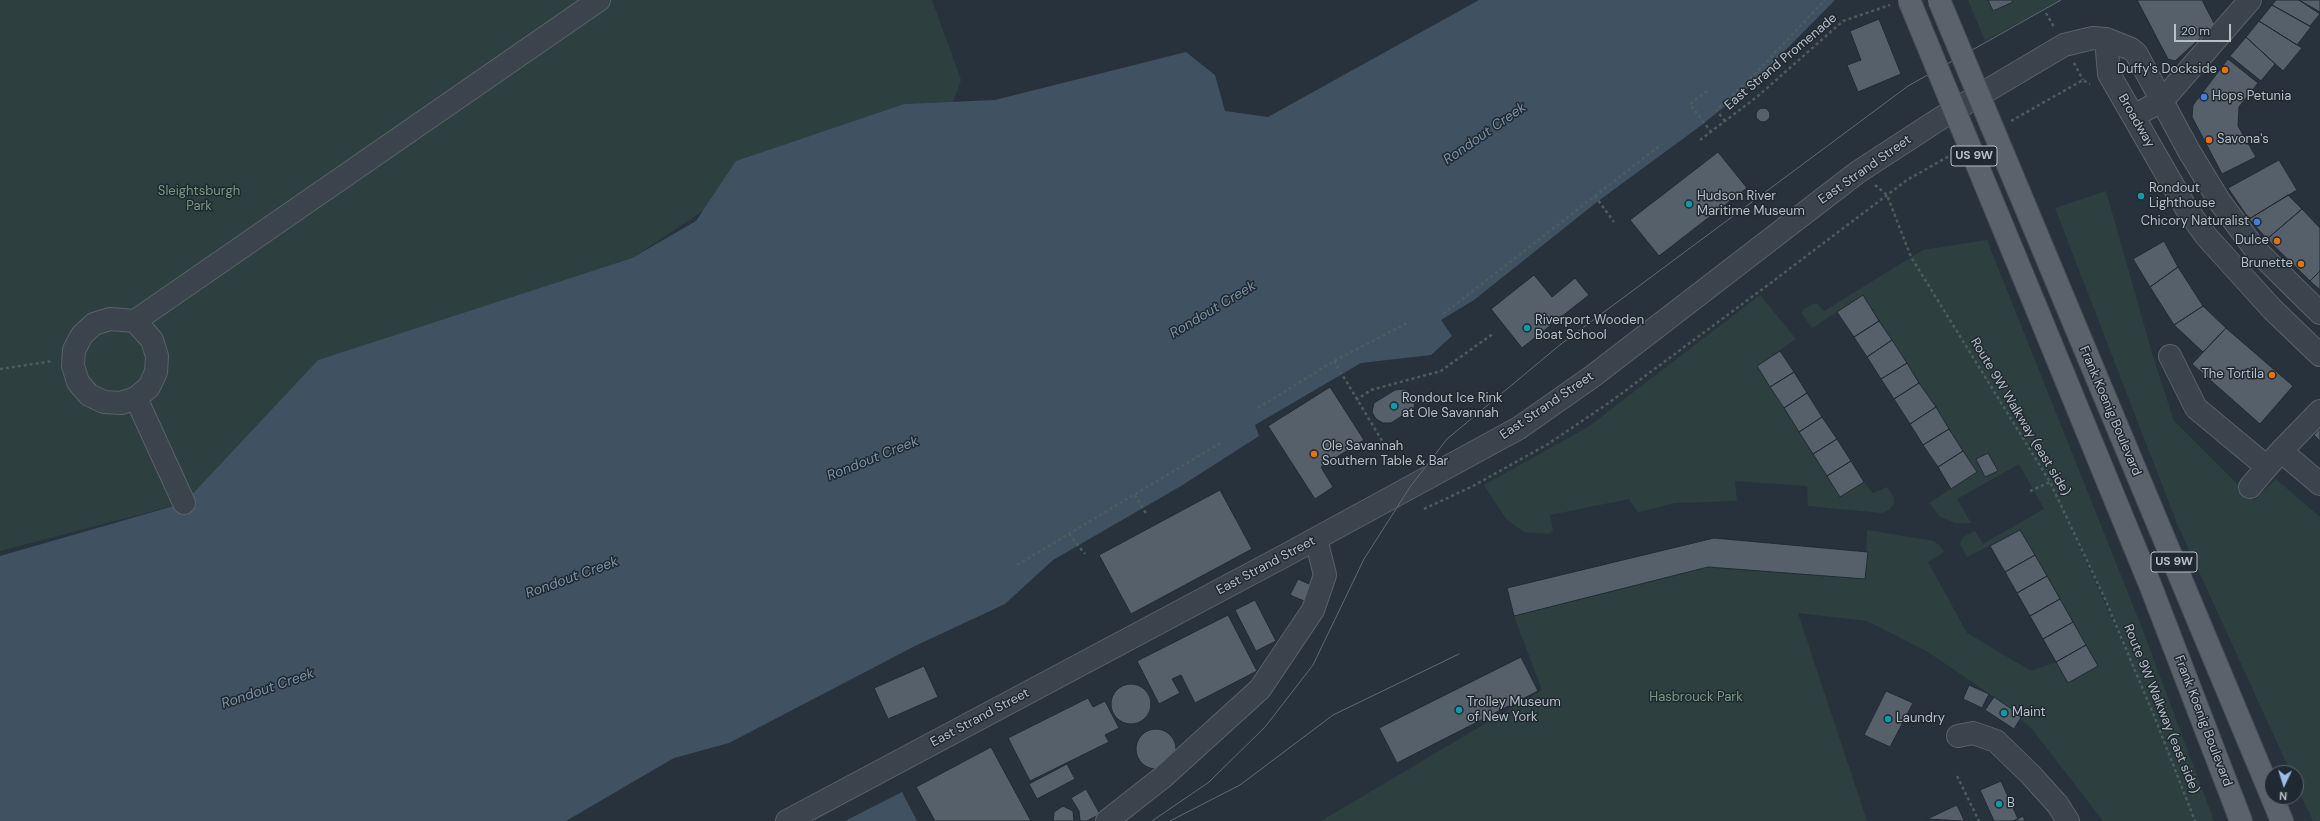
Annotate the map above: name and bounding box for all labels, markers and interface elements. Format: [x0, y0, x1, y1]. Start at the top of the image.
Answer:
street label: East Strand Promenade [1722, 11, 1840, 113]
scale bar [2176, 16, 2233, 42]
text: 20 m [2181, 23, 2210, 39]
place label: Duffy's Dockside [2117, 62, 2217, 78]
marker: Duffy's Dockside [2220, 65, 2230, 75]
place label: Hops Petunia [2212, 89, 2291, 105]
street label: Broadway [2114, 91, 2158, 151]
marker: Hops Petunia [2199, 92, 2209, 102]
water label: Rondout Creek [1440, 99, 1530, 169]
street label: East Strand Street [1816, 132, 1914, 208]
place label: Savona's [2217, 132, 2269, 148]
marker: Savona's [2204, 135, 2214, 145]
road number: US 9W [1951, 146, 1997, 166]
place label: Rondout Lighthouse [2149, 181, 2215, 212]
park label: Sleightsburgh Park [158, 184, 240, 215]
place label: Hudson River Maritime Museum [1697, 189, 1805, 220]
marker: Rondout Lighthouse [2136, 191, 2146, 201]
marker: Hudson River Maritime Museum [1684, 199, 1694, 209]
place label: Chicory Naturalist [2141, 214, 2249, 230]
marker: Chicory Naturalist [2252, 217, 2262, 227]
place label: Dulce [2235, 233, 2269, 249]
marker: Dulce [2272, 236, 2282, 246]
place label: Brunette [2241, 256, 2293, 272]
marker: Brunette [2296, 259, 2306, 269]
water label: Rondout Creek [1167, 278, 1259, 342]
place label: Riverport Wooden Boat School [1535, 313, 1644, 344]
marker: Riverport Wooden Boat School [1522, 323, 1532, 333]
street label: Route 9W Walkway (east side) [1967, 335, 2073, 499]
street label: Frank Koenig Boulevard [2076, 344, 2144, 478]
place label: The Tortila [2202, 367, 2264, 383]
street label: East Strand Street [1497, 369, 1597, 443]
marker: The Tortila [2267, 370, 2277, 380]
place label: Rondout Ice Rink at Ole Savannah [1402, 391, 1503, 422]
marker: Rondout Ice Rink at Ole Savannah [1389, 401, 1399, 411]
water label: Rondout Creek [825, 433, 921, 485]
place label: Ole Savannah Southern Table & Bar [1322, 439, 1448, 470]
marker: Ole Savannah Southern Table & Bar [1309, 449, 1319, 459]
street label: East Strand Street [1214, 533, 1318, 599]
road number: US 9W [2151, 552, 2197, 572]
water label: Rondout Creek [523, 553, 621, 603]
street label: Route 9W Walkway (east side) [2120, 622, 2202, 796]
street label: Frank Koenig Boulevard [2171, 653, 2235, 789]
water label: Rondout Creek [219, 665, 317, 713]
street label: East Strand Street [928, 685, 1032, 751]
park label: Hasbrouck Park [1649, 690, 1743, 706]
place label: Trolley Museum of New York [1467, 695, 1561, 726]
marker: Trolley Museum of New York [1454, 705, 1464, 715]
place label: Maint [2012, 705, 2046, 721]
marker: Maint [1999, 708, 2009, 718]
place label: Laundry [1896, 711, 1945, 727]
marker: Laundry [1883, 714, 1893, 724]
north arrow [2264, 765, 2304, 805]
text: N [2279, 789, 2288, 803]
place label: B [2007, 796, 2015, 812]
marker: B [1994, 799, 2004, 809]

